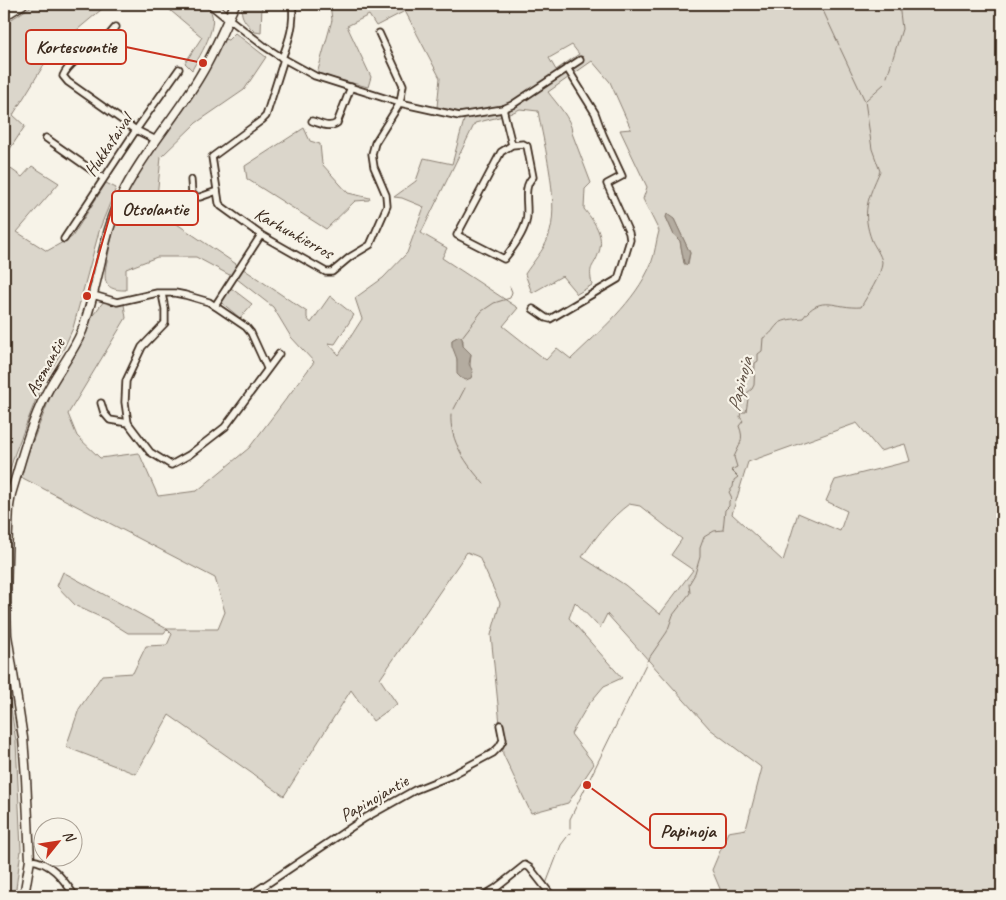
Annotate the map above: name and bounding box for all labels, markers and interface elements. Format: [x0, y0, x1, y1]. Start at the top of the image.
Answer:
callout: Kortesuontie [26, 30, 126, 64]
text: Kortesuontie [36, 35, 118, 59]
street label: Hukkataival [79, 107, 138, 180]
callout: Otsolantie [112, 191, 198, 225]
text: Otsolantie [122, 197, 190, 221]
street label: Karhunkierros [251, 202, 339, 265]
street label: Asemantie [20, 333, 70, 400]
water label: Papinoja [722, 353, 759, 414]
street label: Papinojantie [336, 769, 413, 826]
callout: Papinoja [650, 814, 726, 848]
north arrow [32, 818, 82, 868]
text: Papinoja [660, 819, 717, 843]
text: N [59, 828, 80, 846]

